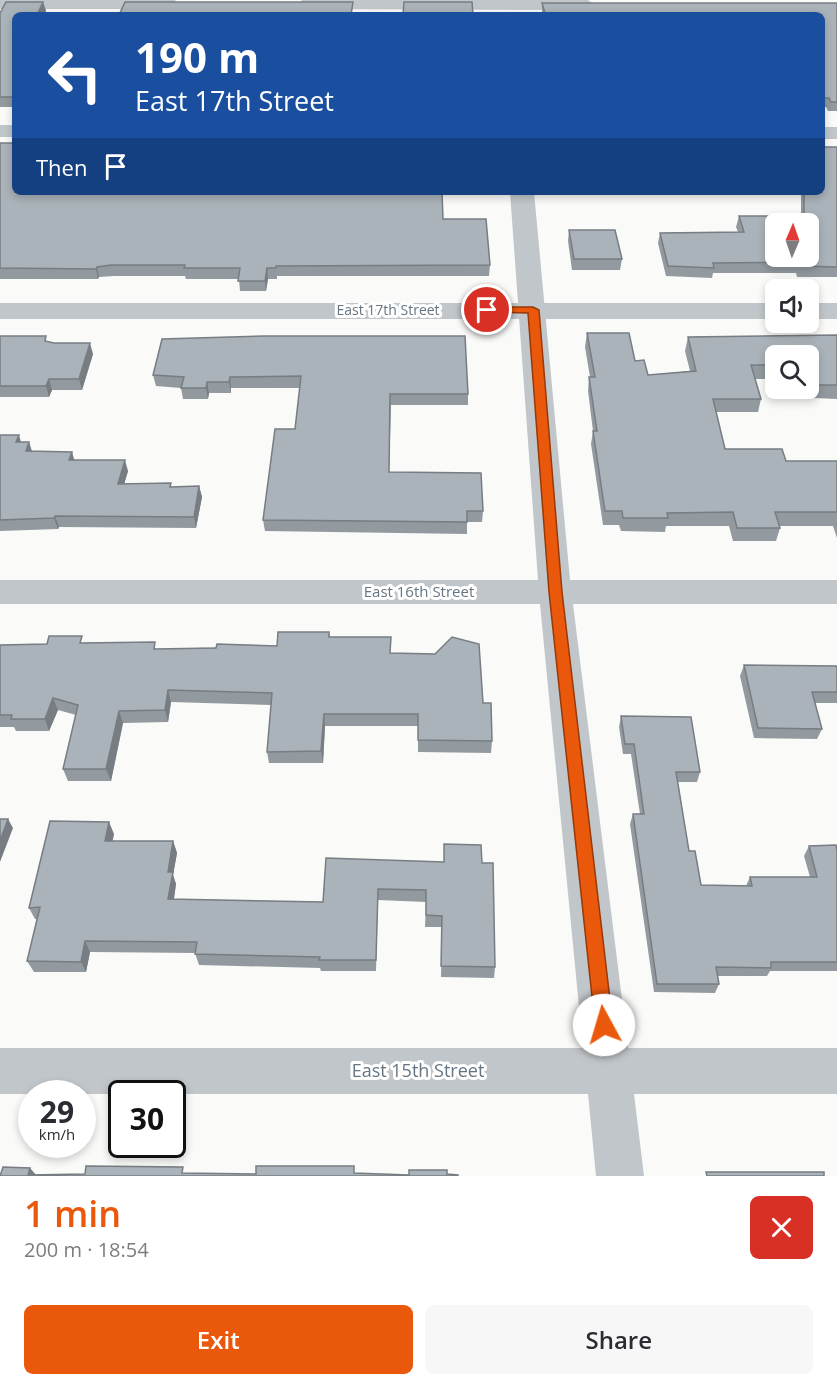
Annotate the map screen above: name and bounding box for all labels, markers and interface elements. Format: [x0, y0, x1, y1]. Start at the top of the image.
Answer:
text: 190 m [135, 28, 259, 85]
icon: left [36, 36, 114, 114]
text: East 17th Street [135, 82, 334, 119]
icon: arrive [99, 150, 132, 183]
text: Then [36, 152, 87, 182]
north arrow [765, 213, 819, 267]
map controls [765, 213, 819, 399]
button: sound [765, 279, 819, 333]
pin [461, 284, 512, 335]
icon: arrive [470, 293, 503, 326]
street label: East 17th Street [336, 300, 440, 319]
button: search [765, 345, 819, 399]
street label: East 16th Street [364, 581, 474, 601]
position arrow [572, 993, 636, 1057]
street label: East 15th Street [352, 1058, 484, 1082]
speed limit sign: 30 [108, 1080, 186, 1158]
text: 29 [40, 1091, 74, 1132]
text: km/h [39, 1124, 75, 1144]
text: 1 min [24, 1189, 121, 1238]
button: close [750, 1196, 813, 1259]
text: 200 m · 18:54 [24, 1236, 149, 1263]
button: Exit [24, 1305, 413, 1374]
button: Share [425, 1305, 813, 1374]

